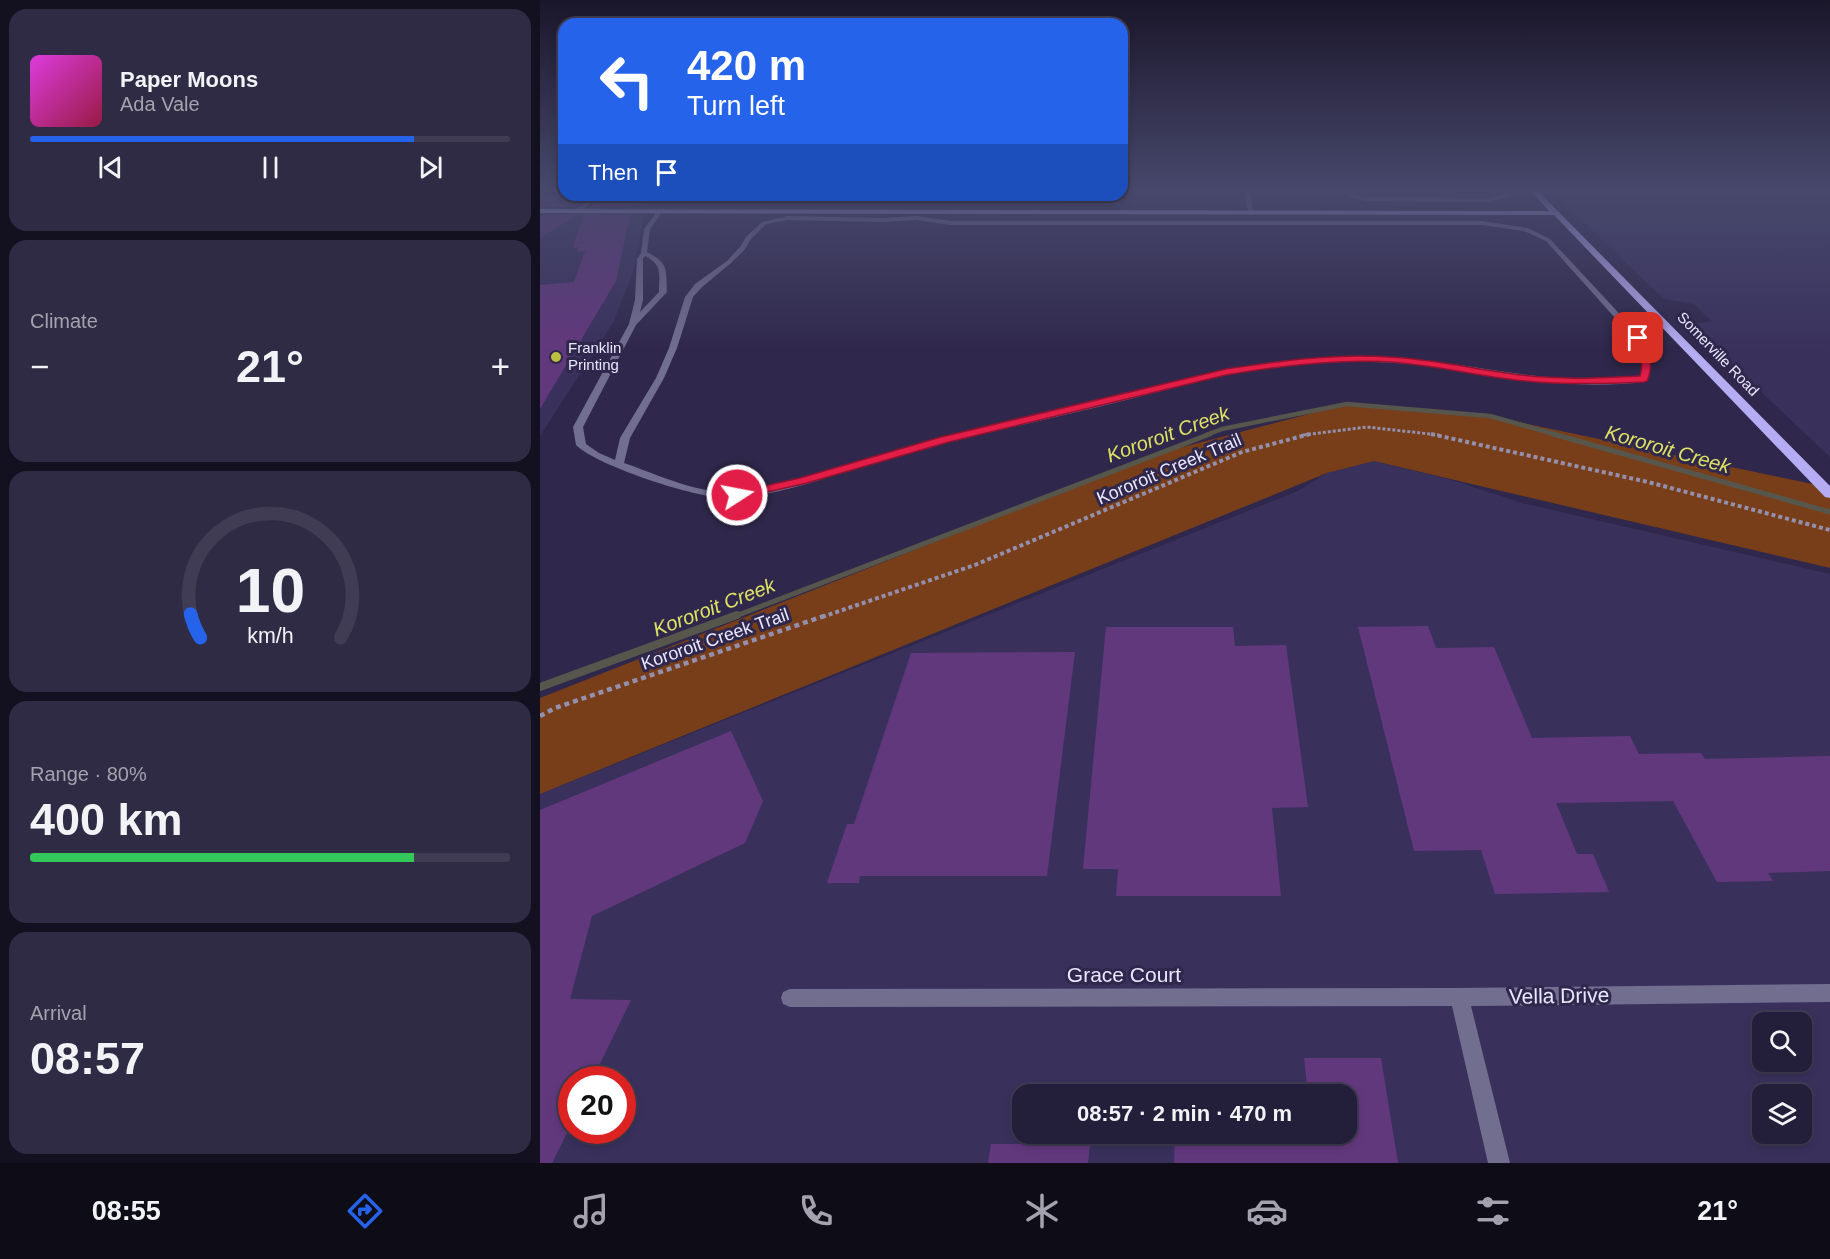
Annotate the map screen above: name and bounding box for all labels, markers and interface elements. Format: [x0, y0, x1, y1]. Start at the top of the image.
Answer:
icon: left [588, 42, 666, 120]
text: 420 m [687, 42, 806, 89]
text: Paper Moons [120, 67, 258, 92]
text: Turn left [687, 91, 785, 121]
text: Ada Vale [120, 93, 200, 115]
icon: previous [94, 151, 127, 184]
icon: pause [254, 151, 287, 184]
icon: next [414, 151, 447, 184]
icon: arrive [650, 156, 683, 189]
text: Then [588, 160, 638, 185]
street label: Somerville Road [1674, 308, 1763, 399]
text: Climate [30, 310, 98, 332]
pin [1612, 312, 1663, 363]
icon: arrive [1621, 321, 1654, 354]
place label: Franklin Printing [568, 339, 621, 373]
text: 21° [236, 341, 304, 392]
text: − [30, 348, 49, 385]
text: + [491, 348, 510, 385]
marker: Franklin Printing [549, 350, 563, 364]
water label: Kororoit Creek [1104, 401, 1233, 466]
water label: Kororoit Creek [1603, 421, 1734, 478]
street label: Kororoit Creek Trail [1094, 430, 1244, 508]
position arrow [705, 463, 769, 527]
text: 10 [235, 557, 305, 626]
water label: Kororoit Creek [650, 573, 779, 640]
street label: Kororoit Creek Trail [638, 604, 792, 674]
text: km/h [247, 625, 293, 649]
text: Range · 80% [30, 763, 147, 785]
text: 400 km [30, 794, 183, 845]
street label: Grace Court [1067, 963, 1181, 986]
street label: Vella Drive [1509, 983, 1609, 1008]
text: Arrival [30, 1002, 87, 1024]
map controls [1752, 1012, 1812, 1144]
button: search [1752, 1012, 1812, 1072]
text: 08:57 [30, 1033, 145, 1084]
speed limit sign: 20 [558, 1066, 636, 1144]
button: layers [1752, 1084, 1812, 1144]
text: 08:57 · 2 min · 470 m [1077, 1101, 1292, 1126]
icon: directions [344, 1190, 386, 1232]
icon: music [570, 1190, 612, 1232]
icon: phone [795, 1190, 837, 1232]
icon: climate [1021, 1190, 1063, 1232]
icon: car [1246, 1190, 1288, 1232]
icon: filters [1472, 1190, 1514, 1232]
text: 08:55 [92, 1196, 161, 1226]
text: 21° [1697, 1196, 1738, 1226]

